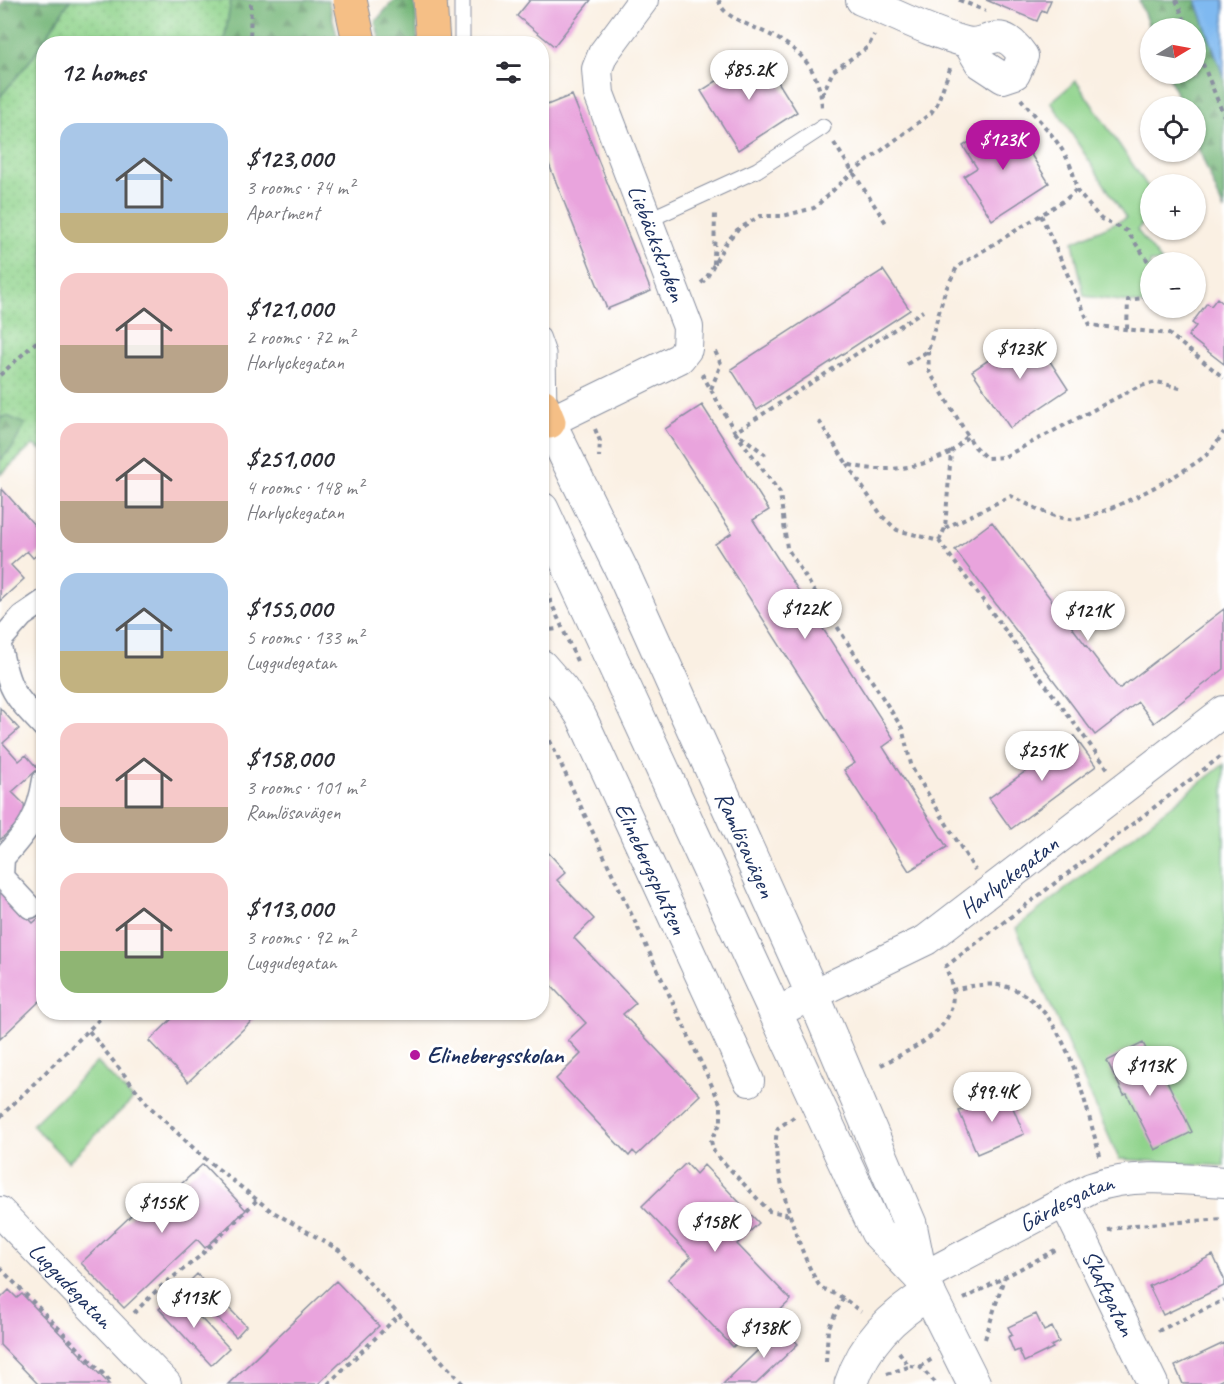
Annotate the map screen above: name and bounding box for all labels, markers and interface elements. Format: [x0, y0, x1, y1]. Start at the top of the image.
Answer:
north arrow [1140, 18, 1206, 84]
map controls [1140, 18, 1206, 318]
pin: $85.2K [700, 50, 798, 101]
text: 12 homes [60, 56, 145, 89]
icon: filters [492, 56, 525, 89]
text: $85.2K [724, 57, 774, 82]
button: locate [1140, 96, 1206, 162]
pin: $123K [961, 120, 1045, 171]
text: $123K [980, 127, 1026, 152]
text: $123,000 [246, 142, 333, 175]
icon: home [108, 147, 180, 219]
button: + [1140, 174, 1206, 240]
text: 3 rooms · 74 m² [246, 175, 354, 200]
street label: Liebäckskroken [621, 180, 693, 307]
text: Apartment [246, 200, 319, 225]
button: − [1140, 252, 1206, 318]
text: $121,000 [246, 292, 333, 325]
icon: home [108, 297, 180, 369]
text: 2 rooms · 72 m² [246, 325, 354, 350]
pin: $123K [978, 329, 1062, 380]
text: $123K [997, 336, 1043, 361]
text: Harlyckegatan [246, 350, 344, 375]
text: $251,000 [246, 442, 333, 475]
icon: home [108, 447, 180, 519]
text: 4 rooms · 148 m² [246, 475, 363, 500]
text: Harlyckegatan [246, 500, 344, 525]
pin: $122K [763, 589, 847, 640]
pin: $121K [1046, 591, 1130, 642]
text: $155,000 [246, 592, 332, 625]
text: $122K [782, 596, 828, 621]
icon: home [108, 597, 180, 669]
text: $121K [1065, 598, 1111, 623]
text: 5 rooms · 133 m² [246, 625, 363, 650]
text: Luggudegatan [246, 650, 337, 675]
pin: $251K [1000, 731, 1084, 782]
text: $251K [1019, 738, 1065, 763]
text: $158,000 [246, 742, 333, 775]
icon: home [108, 747, 180, 819]
text: 3 rooms · 101 m² [246, 775, 363, 800]
street label: Ramlösavägen [708, 787, 782, 903]
street label: Elinebergsplatsen [608, 798, 695, 939]
text: Ramlösavägen [246, 800, 340, 825]
street label: Harlyckegatan [953, 829, 1065, 924]
text: $113,000 [246, 892, 333, 925]
icon: home [108, 897, 180, 969]
text: 3 rooms · 92 m² [246, 925, 354, 950]
text: Luggudegatan [246, 950, 337, 975]
place label: Elinebergsskolan [427, 1040, 564, 1070]
pin: $113K [1108, 1046, 1192, 1097]
marker: Elinebergsskolan [408, 1048, 422, 1062]
text: $113K [1127, 1053, 1173, 1078]
pin: $99.4K [943, 1072, 1041, 1123]
text: $99.4K [967, 1079, 1017, 1104]
street label: Gärdesgatan [1013, 1167, 1118, 1239]
pin: $155K [120, 1183, 204, 1234]
text: $155K [139, 1190, 185, 1215]
pin: $158K [673, 1202, 757, 1253]
text: $158K [692, 1209, 738, 1234]
street label: Luggudegatan [22, 1236, 120, 1336]
street label: Skaftgatan [1075, 1245, 1143, 1342]
pin: $113K [152, 1278, 236, 1329]
text: $113K [171, 1285, 217, 1310]
pin: $138K [722, 1308, 806, 1359]
text: $138K [741, 1315, 787, 1340]

